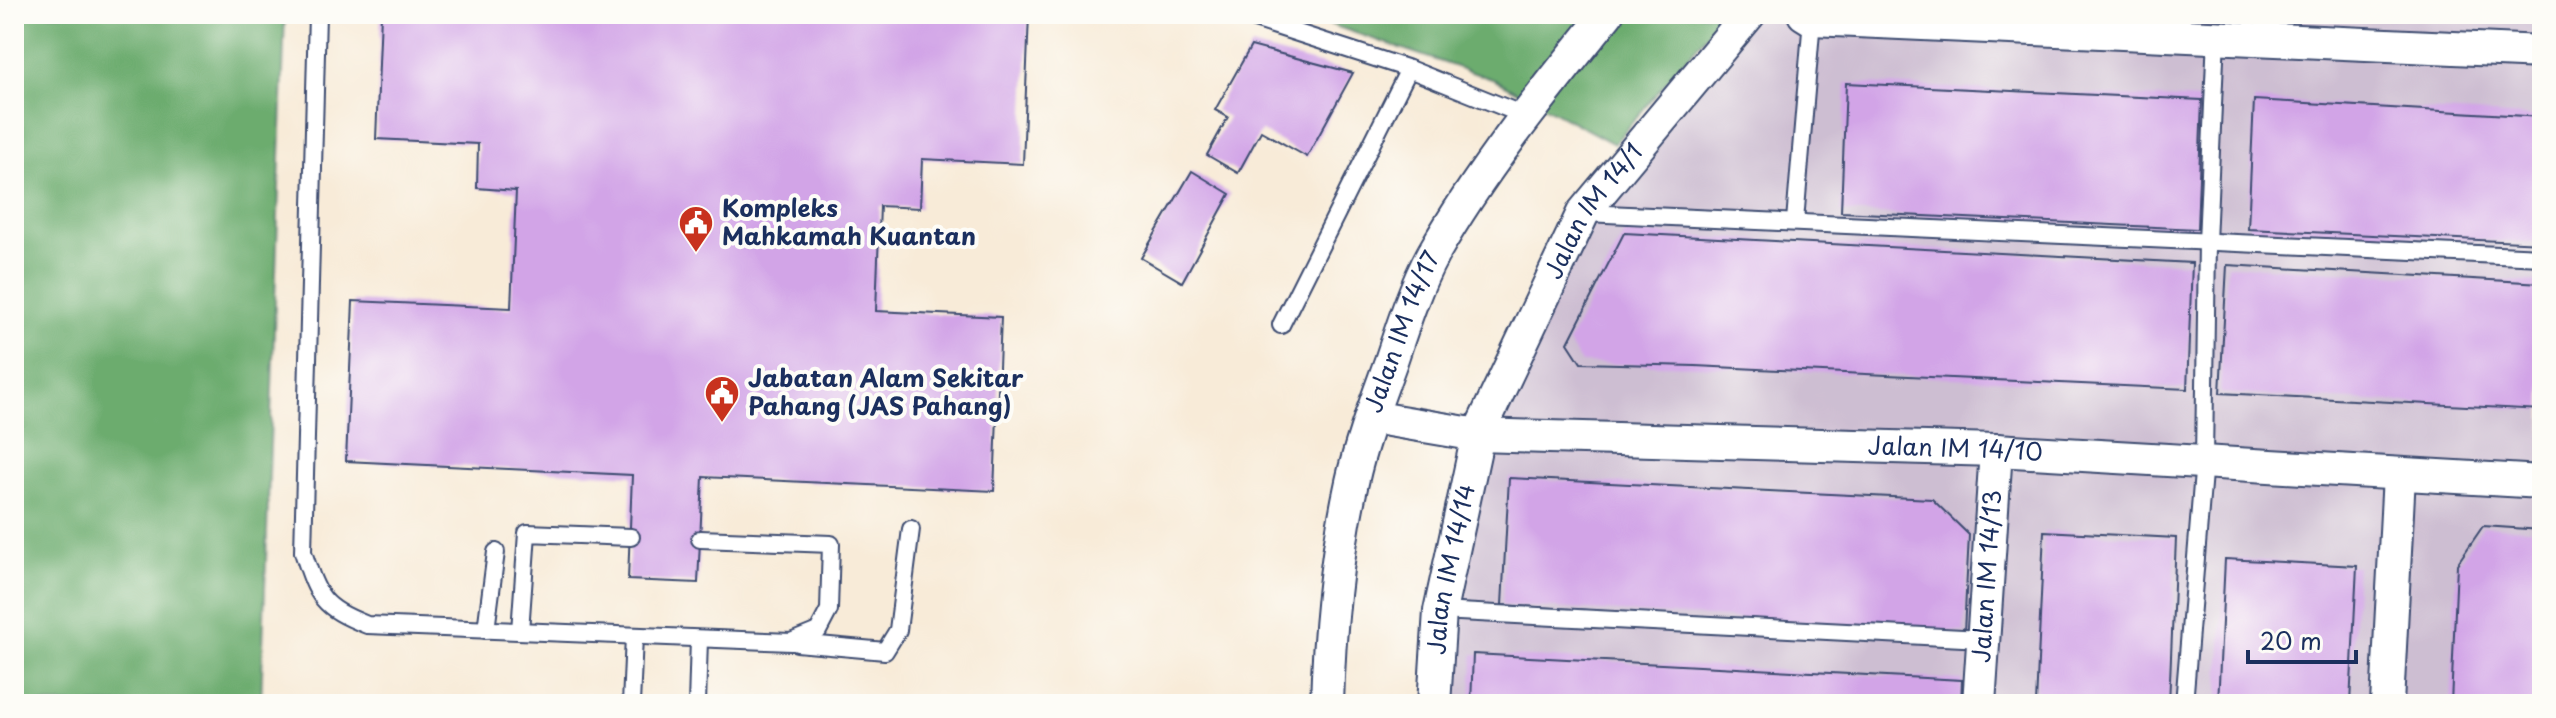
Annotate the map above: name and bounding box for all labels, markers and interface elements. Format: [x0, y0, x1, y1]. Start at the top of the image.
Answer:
street label: Jalan IM 14/1 [1534, 134, 1650, 285]
place label: Kompleks Mahkamah Kuantan [722, 189, 976, 253]
public building icon: Kompleks Mahkamah Kuantan [677, 204, 715, 254]
street label: Jalan IM 14/17 [1354, 244, 1448, 417]
place label: Jabatan Alam Sekitar Pahang (JAS Pahang) [748, 359, 1024, 423]
public building icon: Jabatan Alam Sekitar Pahang (JAS Pahang) [703, 374, 741, 424]
street label: Jalan IM 14/10 [1867, 426, 2044, 469]
street label: Jalan IM 14/14 [1417, 480, 1483, 656]
street label: Jalan IM 14/13 [1962, 488, 2009, 664]
scale bar [2248, 614, 2356, 664]
text: 20 m [2260, 622, 2322, 658]

